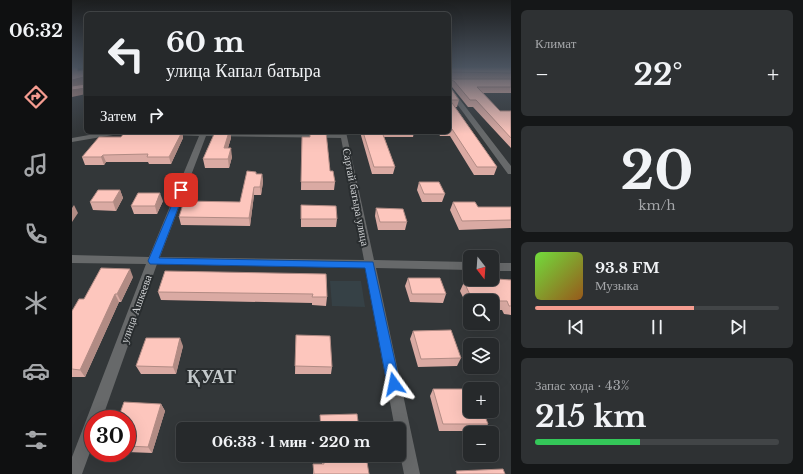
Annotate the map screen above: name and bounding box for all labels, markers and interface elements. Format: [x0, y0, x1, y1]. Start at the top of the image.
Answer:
text: 06:32 [9, 20, 63, 42]
text: 60 m [166, 25, 244, 60]
icon: left [100, 28, 152, 80]
text: Климат [535, 35, 576, 52]
text: 22° [633, 56, 682, 93]
text: улица Капал батыра [166, 60, 321, 82]
text: − [535, 61, 549, 88]
text: + [767, 61, 779, 88]
icon: directions [22, 83, 50, 111]
icon: right [145, 104, 167, 126]
text: Затем [100, 106, 137, 125]
text: 20 [620, 139, 694, 203]
street label: Сартай батыра улица [340, 147, 372, 247]
icon: music [22, 151, 50, 179]
pin [164, 173, 198, 207]
icon: arrive [170, 179, 192, 201]
text: km/h [639, 197, 675, 214]
icon: phone [22, 220, 50, 248]
north arrow [463, 250, 499, 286]
map controls [463, 250, 499, 462]
text: 93.8 FM [595, 258, 660, 277]
street label: улица Ашкеева [117, 273, 155, 345]
text: Музыка [595, 277, 639, 294]
icon: climate [22, 289, 50, 317]
button: search [463, 294, 499, 330]
icon: previous [565, 316, 587, 338]
icon: pause [646, 316, 668, 338]
icon: next [727, 316, 749, 338]
button: layers [463, 338, 499, 374]
icon: car [22, 357, 50, 385]
position arrow [373, 363, 415, 405]
district label: ҚУАТ [187, 366, 237, 388]
text: Запас хода · 43% [535, 377, 629, 394]
button: + [463, 382, 499, 418]
text: 215 km [535, 398, 647, 435]
speed limit sign: 30 [84, 410, 136, 462]
icon: filters [22, 426, 50, 454]
button: − [463, 426, 499, 462]
text: 06:33 · 1 мин · 220 m [212, 432, 370, 451]

